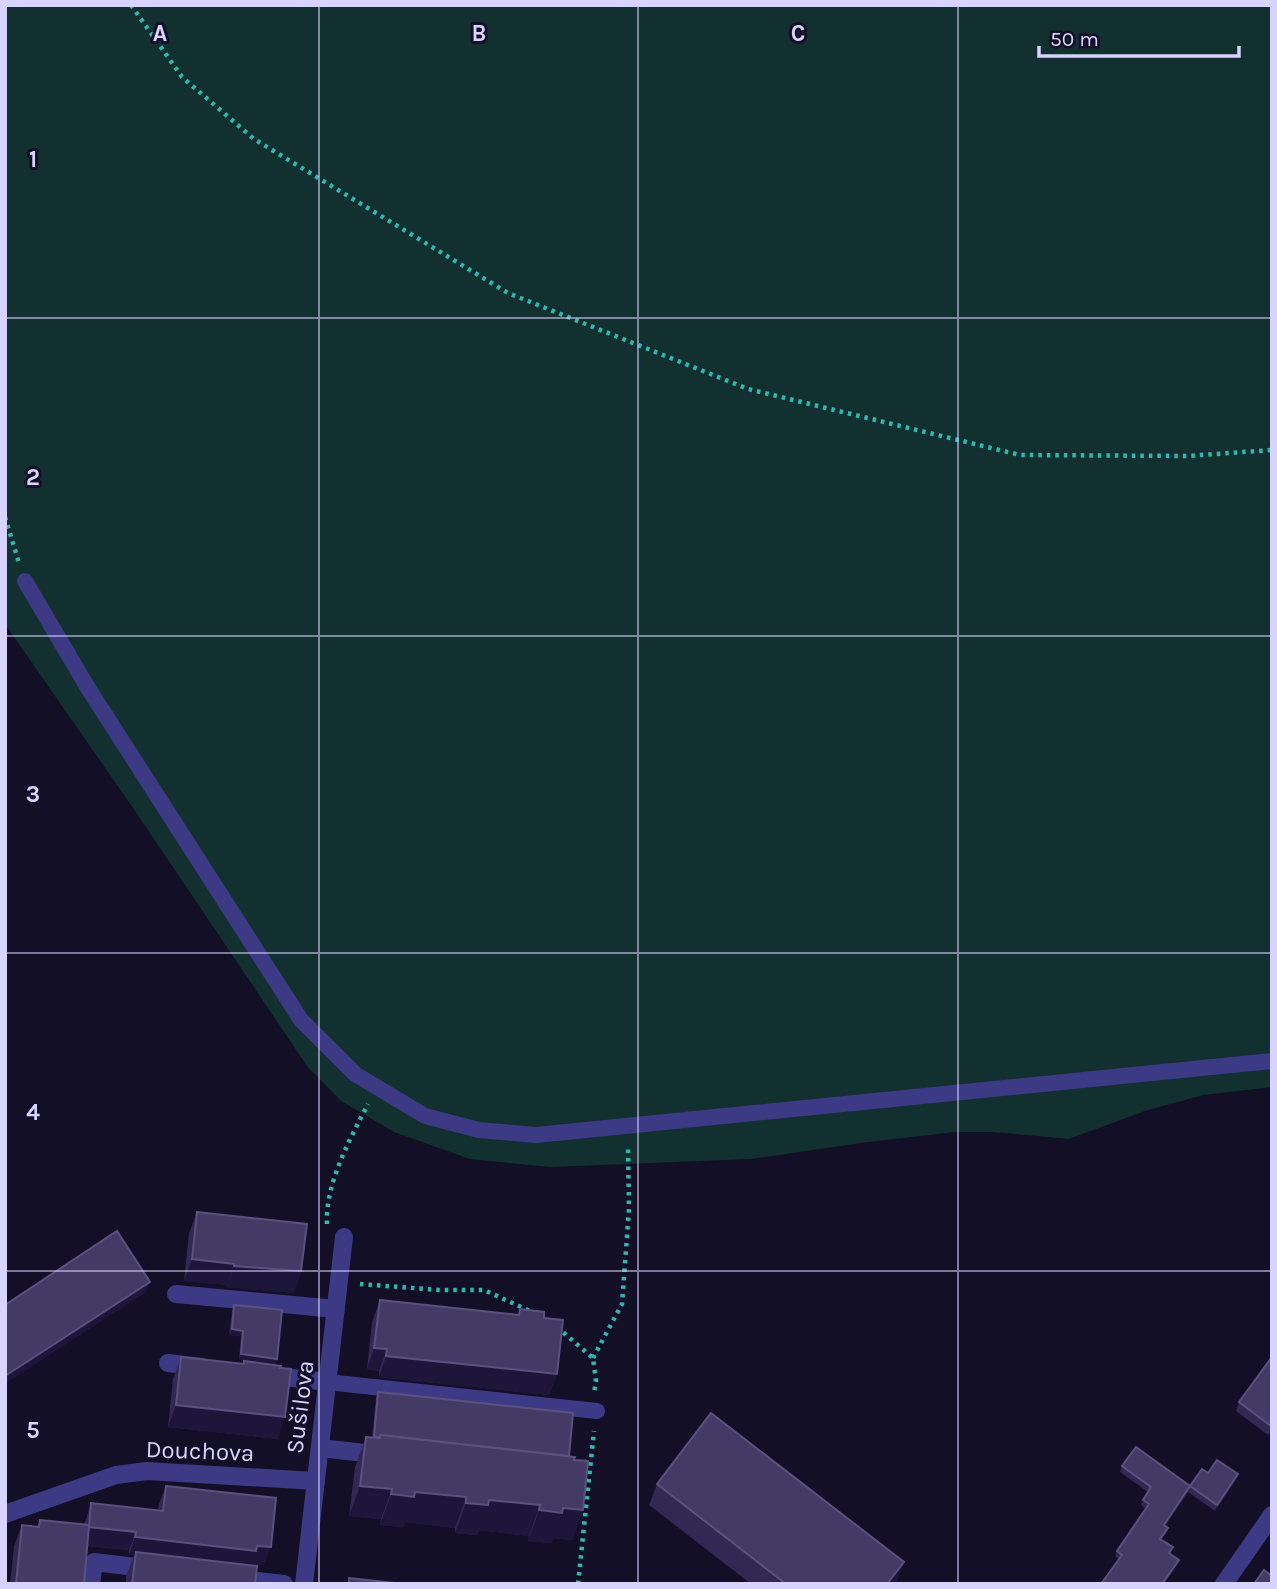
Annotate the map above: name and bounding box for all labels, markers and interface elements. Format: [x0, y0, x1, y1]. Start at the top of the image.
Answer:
scale bar [1039, 14, 1238, 58]
text: A [153, 20, 167, 47]
text: B [472, 20, 486, 47]
text: C [791, 20, 805, 47]
text: 50 m [1050, 27, 1099, 51]
text: 1 [29, 146, 37, 173]
text: 2 [26, 464, 40, 491]
text: 3 [26, 781, 40, 808]
text: 4 [26, 1099, 40, 1126]
street label: Sušilova [280, 1359, 320, 1455]
text: 5 [26, 1417, 40, 1444]
street label: Douchova [145, 1435, 255, 1467]

